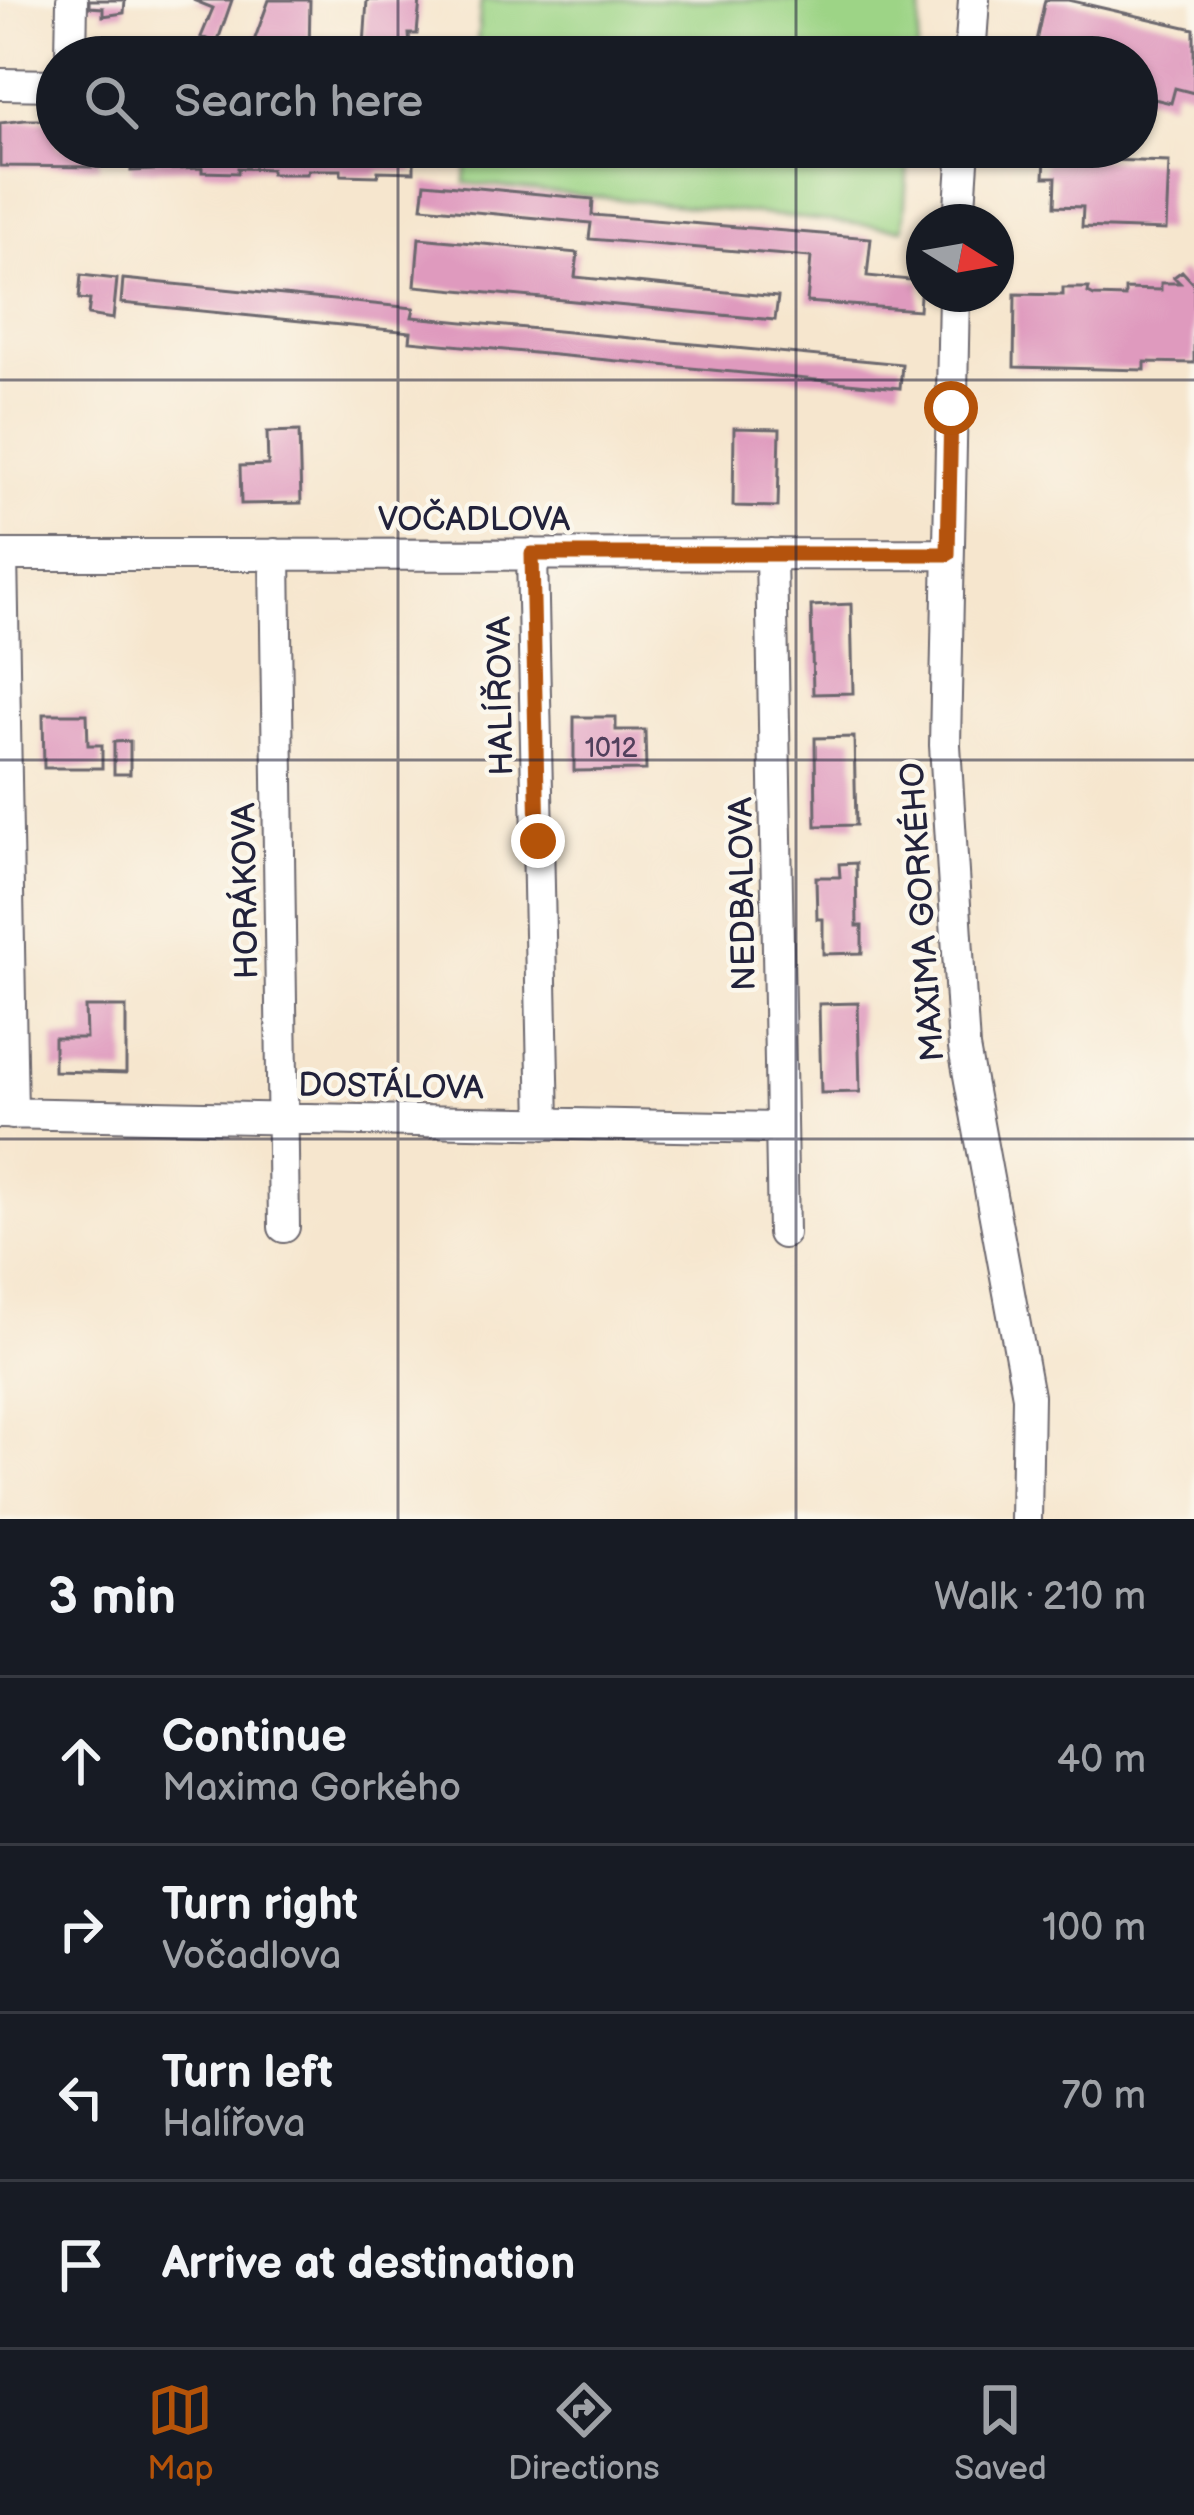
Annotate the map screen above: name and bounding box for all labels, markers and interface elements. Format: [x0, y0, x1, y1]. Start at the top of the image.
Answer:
search box [36, 36, 1158, 168]
icon: search [78, 69, 144, 135]
text: Search here [174, 75, 423, 130]
north arrow [906, 204, 1014, 312]
route start [924, 381, 978, 435]
street label: VOČADLOVA [378, 498, 571, 540]
street label: HALÍŘOVA [478, 615, 522, 776]
house number: 1012 [585, 733, 637, 765]
street label: MAXIMA GORKÉHO [892, 761, 953, 1063]
street label: NEDBALOVA [721, 796, 765, 991]
street label: HORÁKOVA [223, 802, 268, 980]
route end [511, 814, 565, 868]
street label: DOSTÁLOVA [298, 1064, 485, 1109]
text: 3 min [48, 1567, 176, 1628]
text: Walk · 210 m [934, 1574, 1146, 1621]
text: Continue [162, 1710, 347, 1765]
icon: ahead [48, 1728, 114, 1794]
text: 40 m [1056, 1737, 1146, 1784]
text: Maxima Gorkého [162, 1765, 461, 1812]
text: Turn right [162, 1878, 358, 1933]
icon: right [48, 1896, 114, 1962]
text: 100 m [1042, 1905, 1146, 1952]
text: Vočadlova [162, 1933, 341, 1980]
text: Turn left [162, 2046, 333, 2101]
icon: left [48, 2064, 114, 2130]
text: 70 m [1061, 2073, 1146, 2120]
text: Halířova [162, 2101, 306, 2148]
icon: arrive [48, 2232, 114, 2298]
text: Arrive at destination [162, 2237, 575, 2292]
tab: Map [147, 2377, 214, 2489]
tab: Directions [508, 2377, 660, 2489]
tab: Saved [954, 2377, 1047, 2489]

